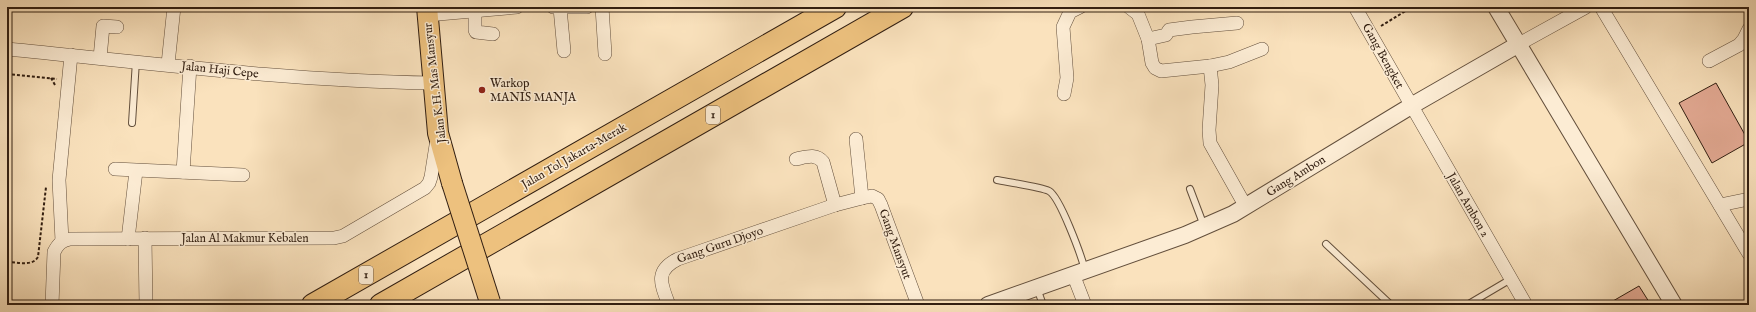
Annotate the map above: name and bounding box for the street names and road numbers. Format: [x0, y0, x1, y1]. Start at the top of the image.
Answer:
street label: Jalan K.H. Mas Mansyur [420, 21, 451, 146]
street label: Gang Bengket [1359, 21, 1407, 91]
street label: Jalan Haji Cepe [179, 58, 260, 83]
road number: 1 [706, 106, 720, 124]
street label: Jalan Tol Jakarta–Merak [517, 119, 630, 194]
street label: Gang Ambon [1264, 152, 1329, 200]
street label: Jalan Ambon 2 [1442, 168, 1493, 241]
street label: Gang Mansyut [875, 207, 915, 281]
street label: Gang Guru Djoyo [675, 223, 766, 267]
street label: Jalan Al Makmur Kebalen [179, 231, 309, 247]
road number: 1 [359, 266, 373, 284]

